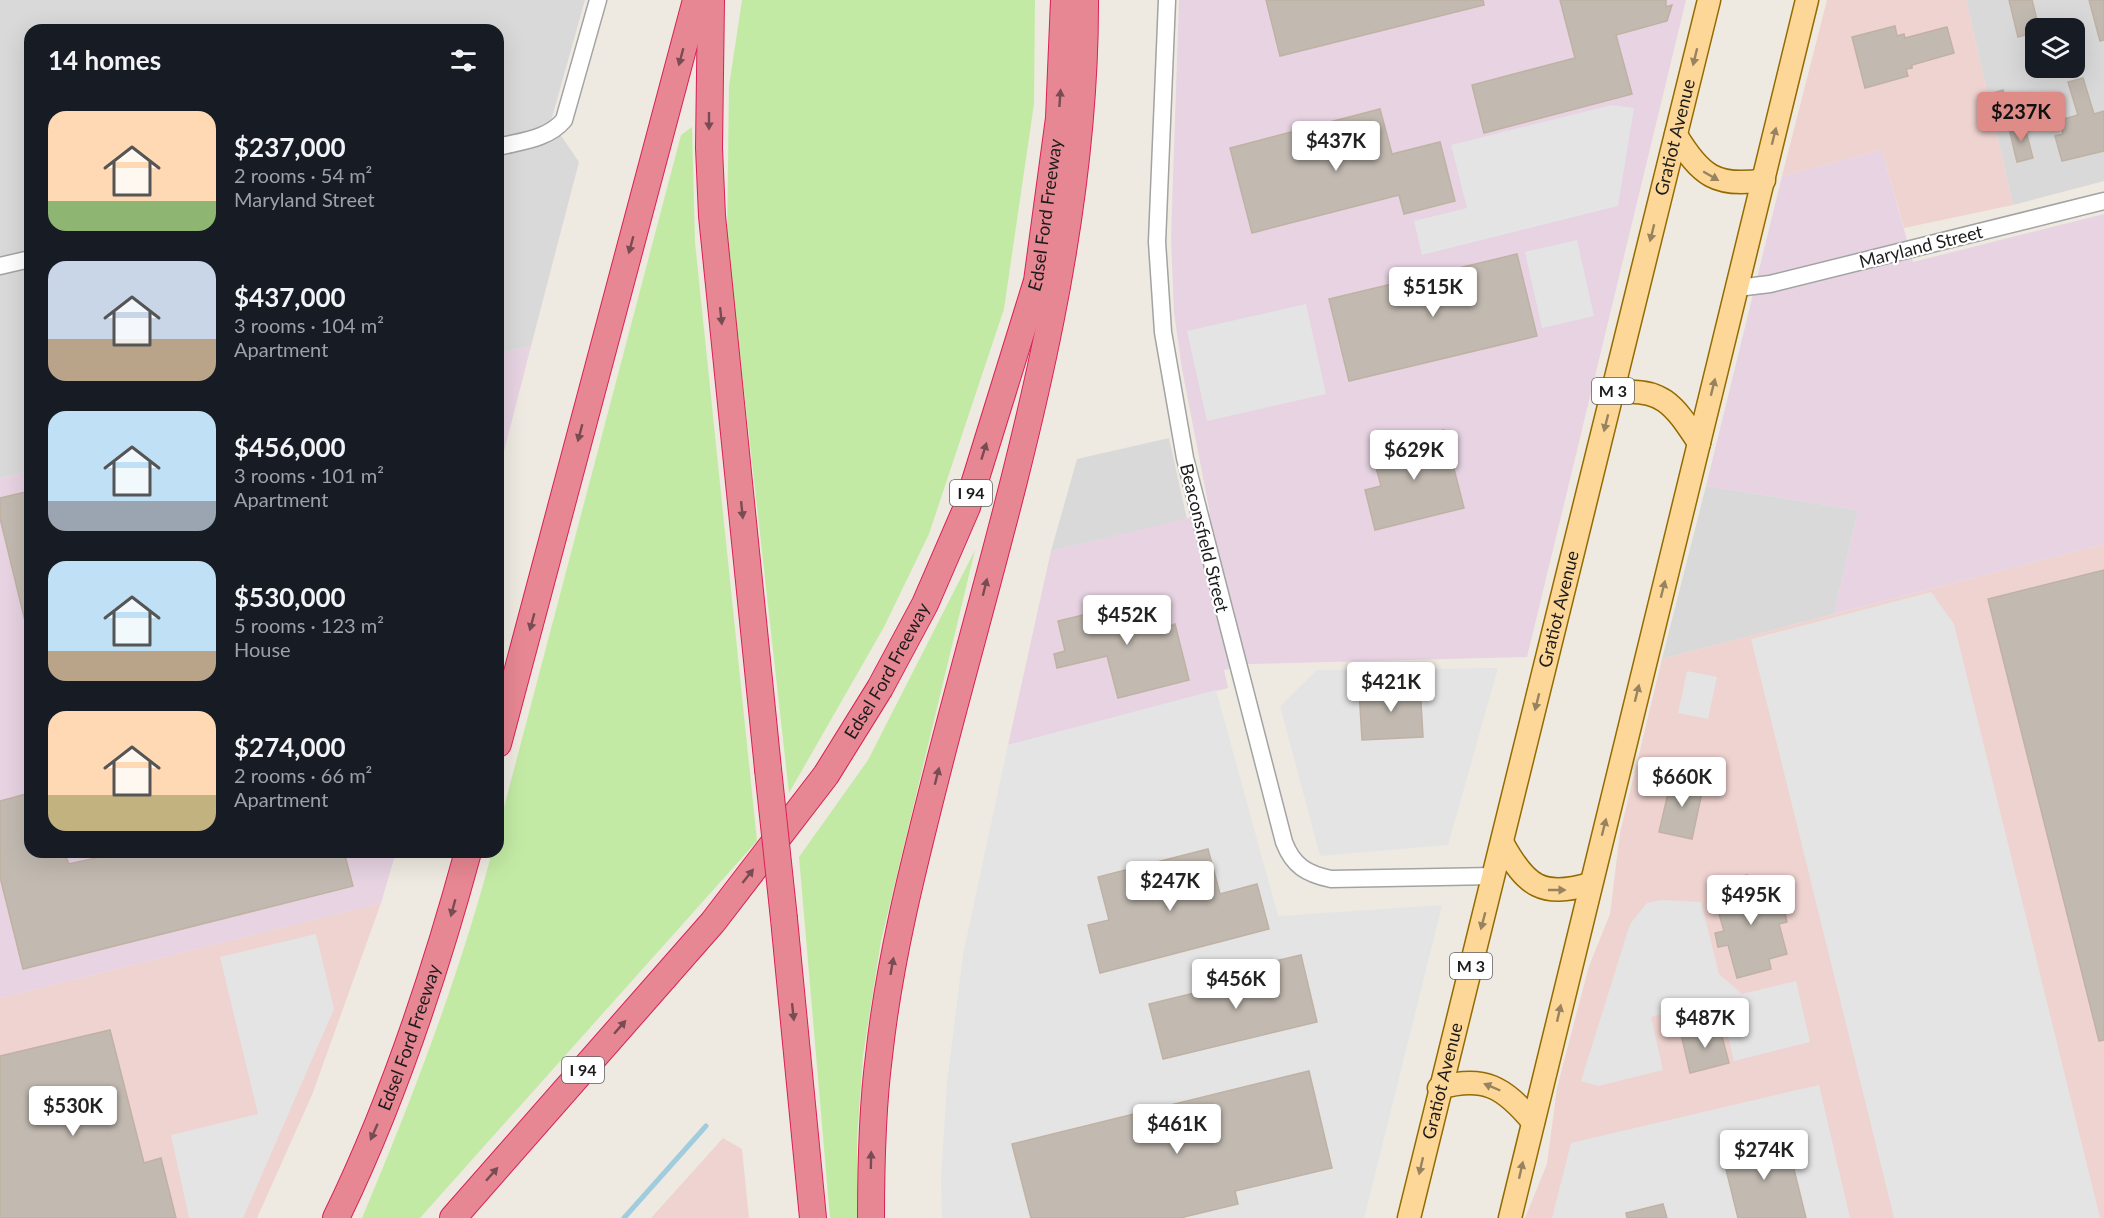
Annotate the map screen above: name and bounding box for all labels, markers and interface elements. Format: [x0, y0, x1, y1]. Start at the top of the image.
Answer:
map controls [2025, 18, 2085, 78]
button: layers [2025, 18, 2085, 78]
text: 14 homes [48, 44, 161, 76]
icon: filters [447, 44, 480, 77]
one-way arrow [676, 48, 685, 66]
one-way arrow [1690, 48, 1700, 66]
street label: Gratiot Avenue [1649, 76, 1699, 198]
one-way arrow [1056, 88, 1065, 107]
pin: $237K [1979, 92, 2063, 143]
text: $237K [1991, 99, 2051, 123]
one-way arrow [704, 112, 714, 131]
pin: $437K [1294, 121, 1378, 172]
one-way arrow [1770, 127, 1780, 145]
text: $437K [1306, 128, 1366, 152]
text: $237,000 [234, 131, 346, 163]
icon: home [96, 135, 168, 207]
street label: Edsel Ford Freeway [1023, 137, 1066, 294]
text: 2 rooms · 54 m² [234, 163, 372, 187]
one-way arrow [1703, 170, 1719, 181]
text: Maryland Street [234, 187, 375, 211]
street label: Maryland Street [1857, 220, 1985, 272]
one-way arrow [1647, 224, 1657, 242]
one-way arrow [625, 236, 635, 254]
pin: $515K [1391, 267, 1475, 318]
text: $515K [1403, 274, 1463, 298]
text: $437,000 [234, 281, 346, 313]
icon: home [96, 285, 168, 357]
one-way arrow [716, 307, 726, 326]
text: 3 rooms · 104 m² [234, 313, 384, 337]
text: Apartment [234, 337, 328, 361]
one-way arrow [1708, 377, 1718, 396]
road number: M 3 [1592, 378, 1634, 404]
one-way arrow [1600, 413, 1610, 432]
one-way arrow [575, 424, 585, 442]
pin: $629K [1372, 430, 1456, 481]
text: $456,000 [234, 431, 346, 463]
icon: home [96, 435, 168, 507]
text: $629K [1384, 437, 1444, 461]
one-way arrow [980, 442, 989, 460]
street label: Beaconsfield Street [1176, 461, 1234, 615]
text: 3 rooms · 101 m² [234, 463, 384, 487]
road number: I 94 [950, 480, 992, 506]
text: Apartment [234, 487, 328, 511]
one-way arrow [737, 500, 746, 519]
street label: Gratiot Avenue [1533, 548, 1583, 670]
one-way arrow [981, 578, 990, 596]
one-way arrow [1659, 580, 1668, 598]
text: $530,000 [234, 581, 346, 613]
icon: home [96, 585, 168, 657]
pin: $452K [1085, 595, 1169, 646]
street label: Edsel Ford Freeway [839, 598, 934, 743]
text: $452K [1097, 602, 1157, 626]
text: 5 rooms · 123 m² [234, 613, 384, 637]
one-way arrow [526, 613, 536, 631]
text: House [234, 637, 291, 661]
pin: $421K [1349, 662, 1433, 713]
text: $421K [1361, 669, 1421, 693]
one-way arrow [1633, 684, 1643, 702]
one-way arrow [1531, 693, 1541, 712]
text: $274,000 [234, 731, 346, 763]
icon: home [96, 735, 168, 807]
pin: $660K [1640, 757, 1724, 808]
text: 2 rooms · 66 m² [234, 763, 372, 787]
text: $660K [1652, 764, 1712, 788]
one-way arrow [932, 767, 942, 785]
text: Apartment [234, 787, 328, 811]
one-way arrow [1599, 818, 1609, 837]
pin: $247K [1128, 861, 1212, 912]
one-way arrow [742, 868, 755, 884]
text: $247K [1140, 868, 1200, 892]
pin: $495K [1709, 875, 1793, 926]
text: $495K [1721, 882, 1781, 906]
one-way arrow [1548, 885, 1567, 895]
one-way arrow [447, 899, 457, 918]
one-way arrow [1477, 912, 1487, 930]
road number: M 3 [1450, 953, 1492, 979]
one-way arrow [888, 956, 897, 975]
pin: $456K [1194, 959, 1278, 1010]
street label: Edsel Ford Freeway [373, 961, 445, 1113]
text: $456K [1206, 966, 1266, 990]
pin: $487K [1663, 998, 1747, 1049]
one-way arrow [788, 1002, 798, 1021]
one-way arrow [1554, 1004, 1564, 1023]
text: $487K [1675, 1005, 1735, 1029]
one-way arrow [614, 1020, 627, 1035]
street label: Gratiot Avenue [1417, 1020, 1467, 1142]
road number: I 94 [562, 1057, 604, 1083]
one-way arrow [1483, 1082, 1501, 1092]
pin: $530K [31, 1086, 115, 1137]
text: $530K [43, 1093, 103, 1117]
pin: $461K [1135, 1104, 1219, 1155]
text: $461K [1147, 1111, 1207, 1135]
one-way arrow [369, 1123, 379, 1141]
pin: $274K [1722, 1130, 1806, 1181]
text: $274K [1734, 1137, 1794, 1161]
one-way arrow [866, 1150, 876, 1169]
one-way arrow [1416, 1157, 1426, 1175]
one-way arrow [1517, 1161, 1527, 1179]
one-way arrow [485, 1167, 498, 1182]

